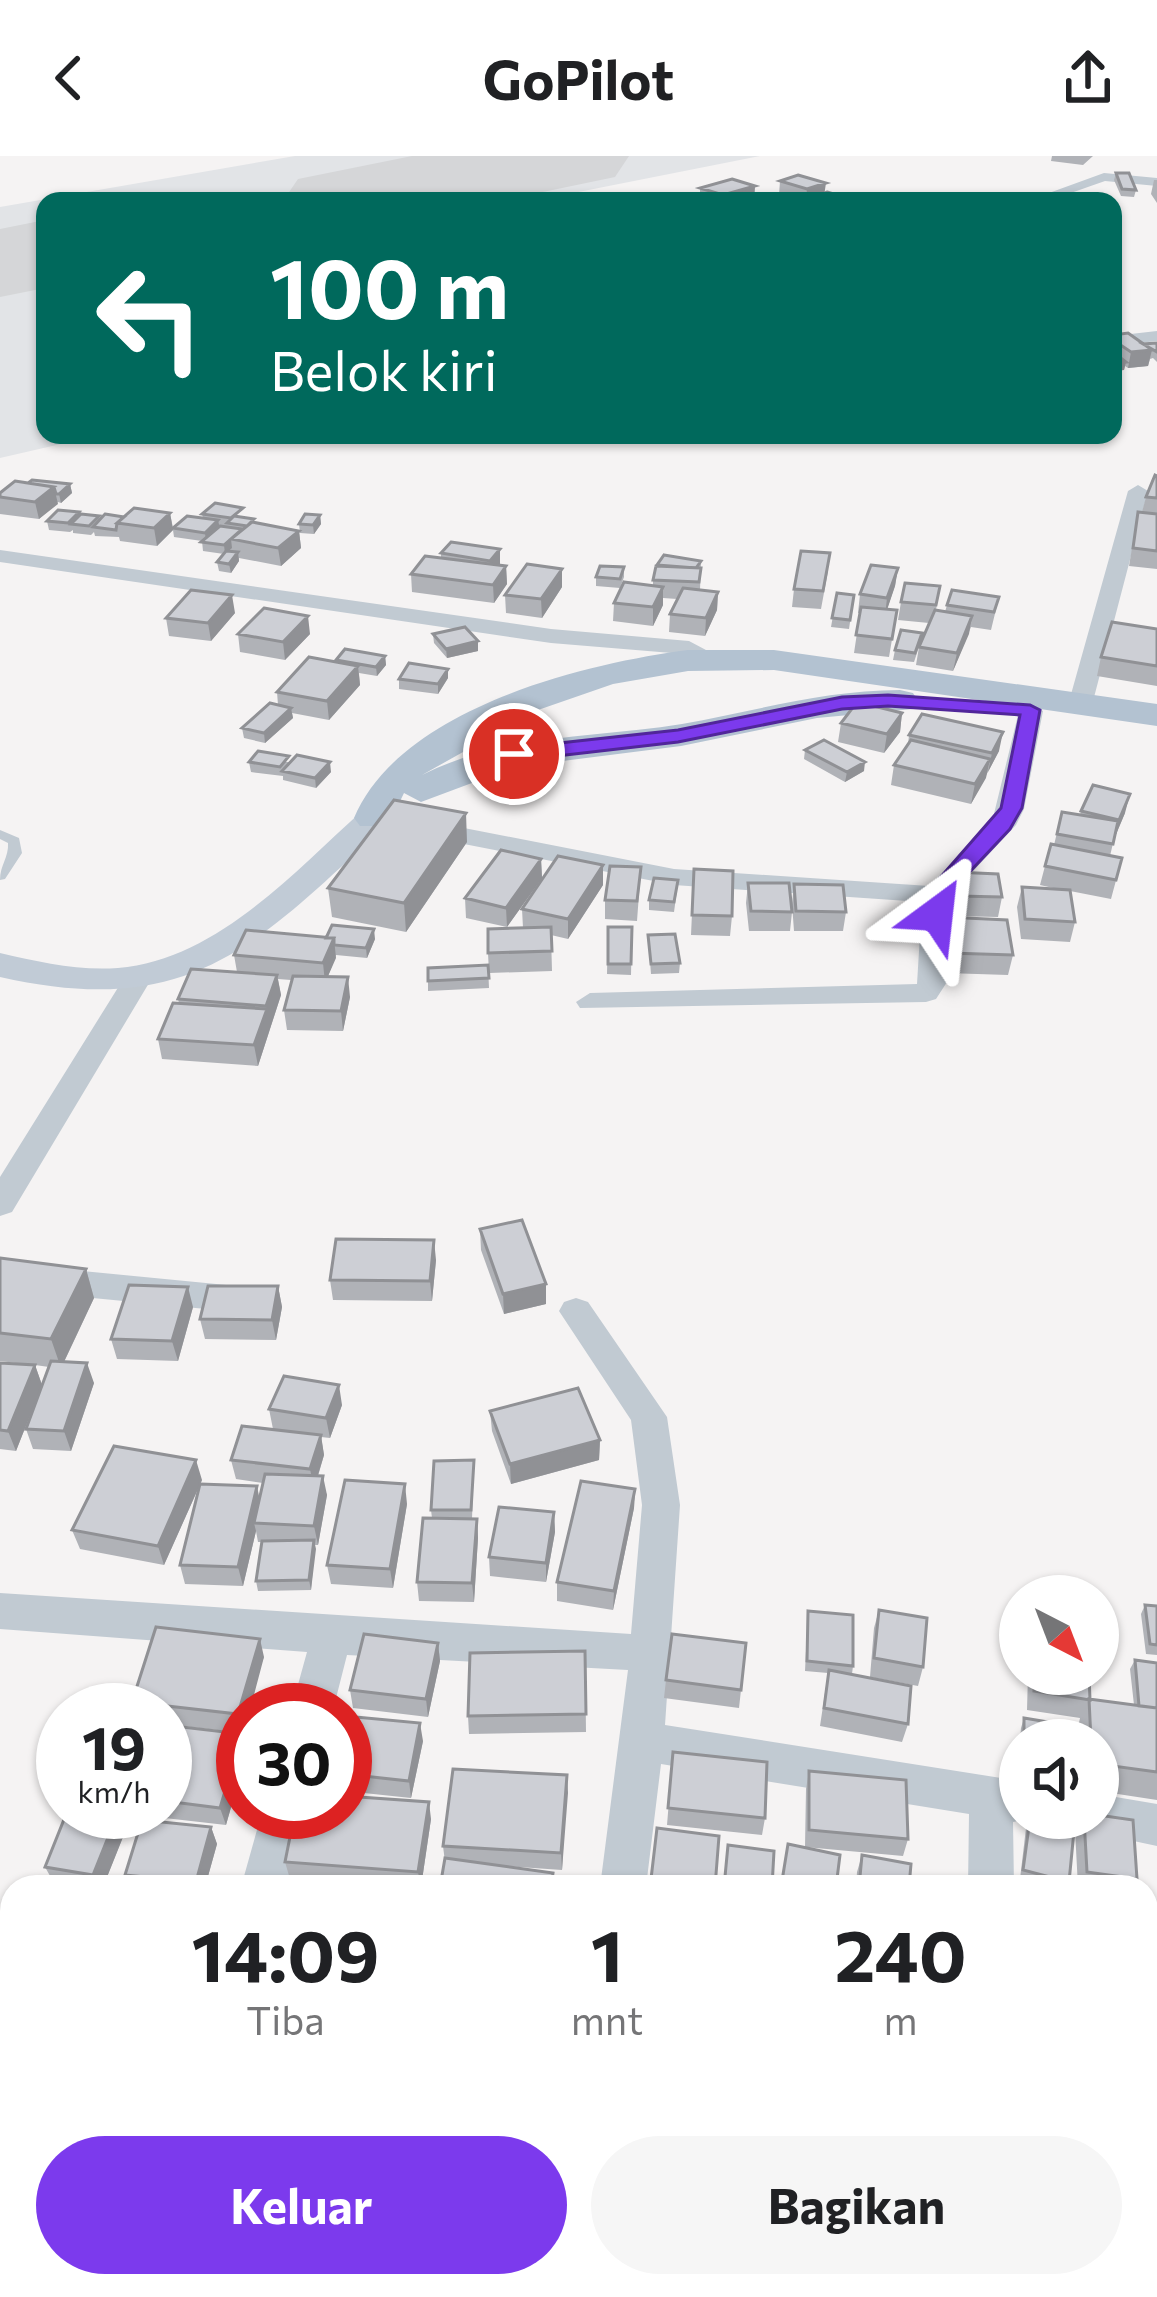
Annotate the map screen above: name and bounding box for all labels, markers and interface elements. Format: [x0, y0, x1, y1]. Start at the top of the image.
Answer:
icon: back [36, 45, 102, 111]
text: GoPilot [483, 45, 674, 111]
icon: share [1055, 45, 1121, 111]
text: 100 m [270, 234, 509, 336]
icon: left [72, 240, 228, 396]
text: Belok kiri [270, 336, 498, 402]
pin [463, 703, 565, 805]
icon: arrive [481, 721, 547, 787]
position arrow [874, 851, 1000, 977]
north arrow [999, 1575, 1119, 1695]
map controls [999, 1575, 1119, 1839]
speed limit sign: 30 [216, 1683, 372, 1839]
text: 19 [82, 1709, 146, 1782]
button: sound [999, 1719, 1119, 1839]
text: km/h [78, 1772, 150, 1809]
text: 14:09 [191, 1909, 379, 1997]
text: 1 [591, 1909, 623, 1997]
text: 240 [835, 1909, 967, 1997]
text: Tiba [246, 1995, 325, 2043]
text: mnt [571, 1995, 643, 2043]
text: m [884, 1995, 918, 2043]
button: Keluar [36, 2136, 567, 2274]
button: Bagikan [591, 2136, 1122, 2274]

